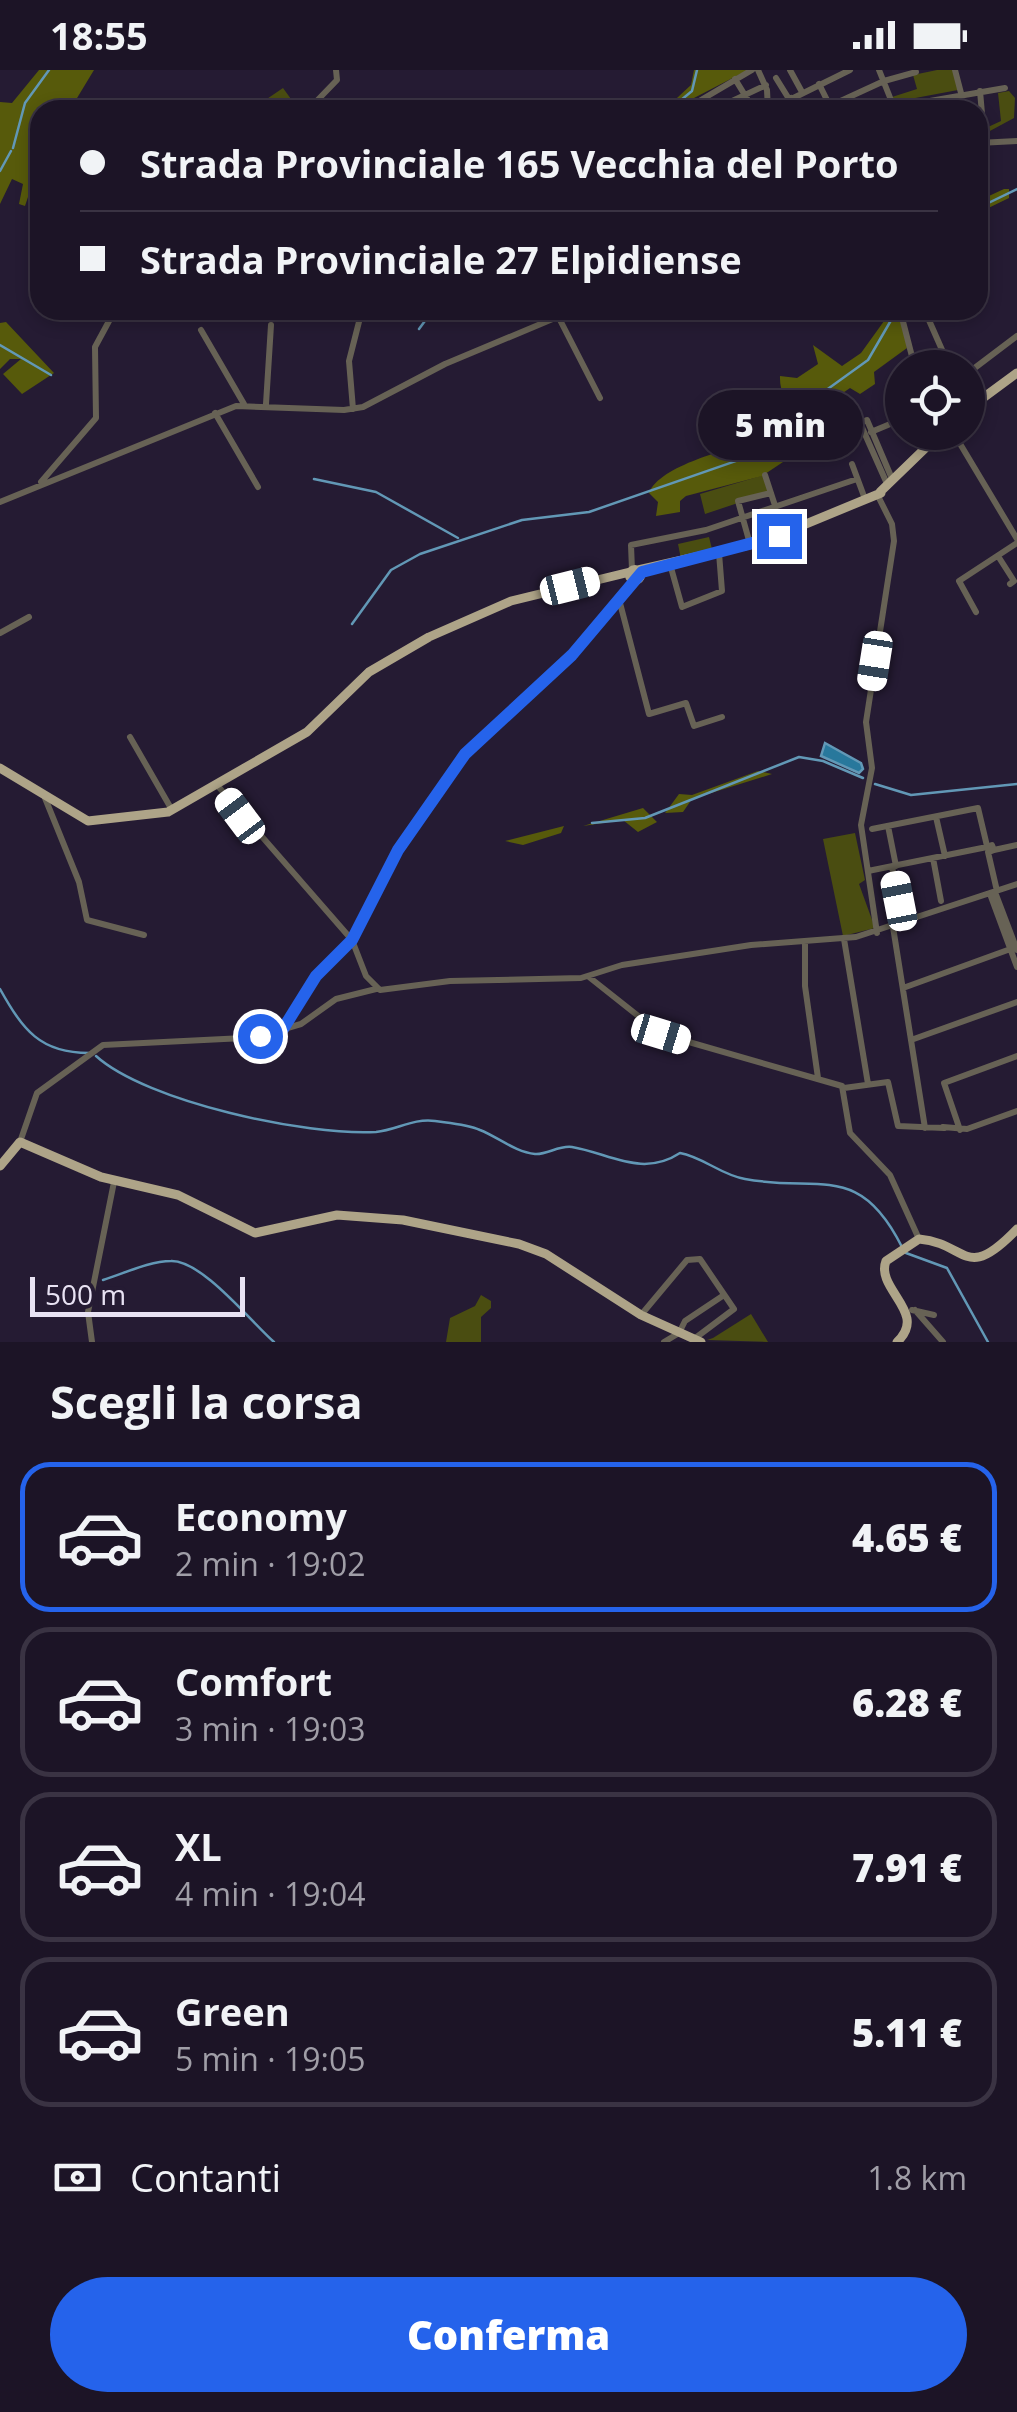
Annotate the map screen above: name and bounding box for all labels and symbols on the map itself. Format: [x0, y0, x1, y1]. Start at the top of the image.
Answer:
callout: 5 min [696, 391, 862, 461]
route end [757, 514, 802, 559]
car [537, 564, 603, 608]
car [855, 629, 895, 693]
car [210, 783, 270, 849]
car [879, 869, 919, 933]
car [628, 1011, 694, 1057]
route start [238, 1014, 283, 1059]
scale bar [30, 1272, 245, 1316]

